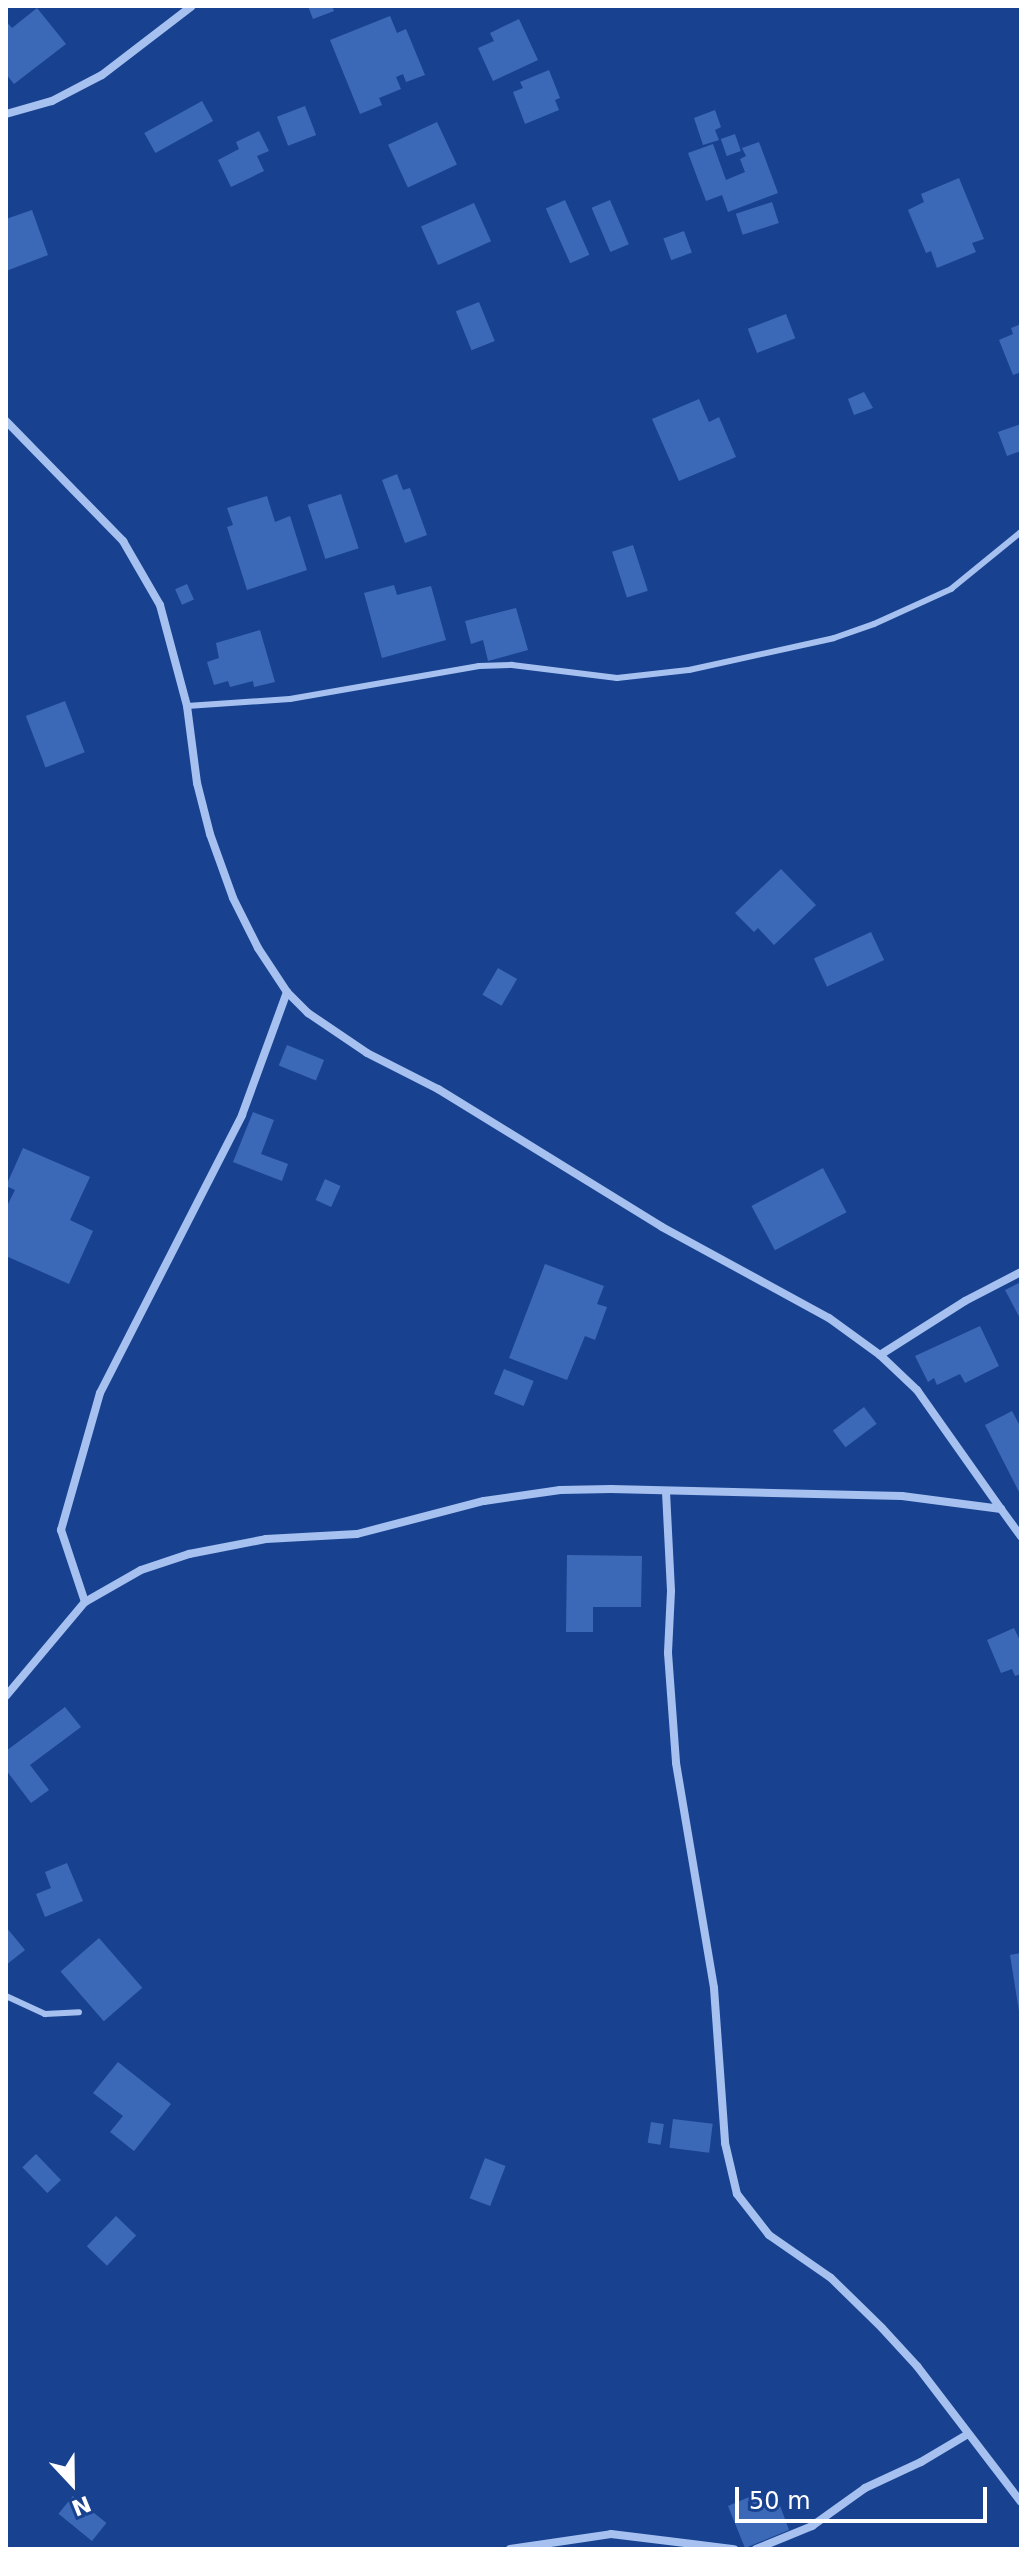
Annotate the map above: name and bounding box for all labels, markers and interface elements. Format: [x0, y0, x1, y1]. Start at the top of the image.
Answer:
north arrow [32, 2443, 112, 2523]
scale bar [739, 2471, 991, 2521]
text: 50 m [749, 2487, 811, 2515]
text: N [68, 2491, 94, 2521]

